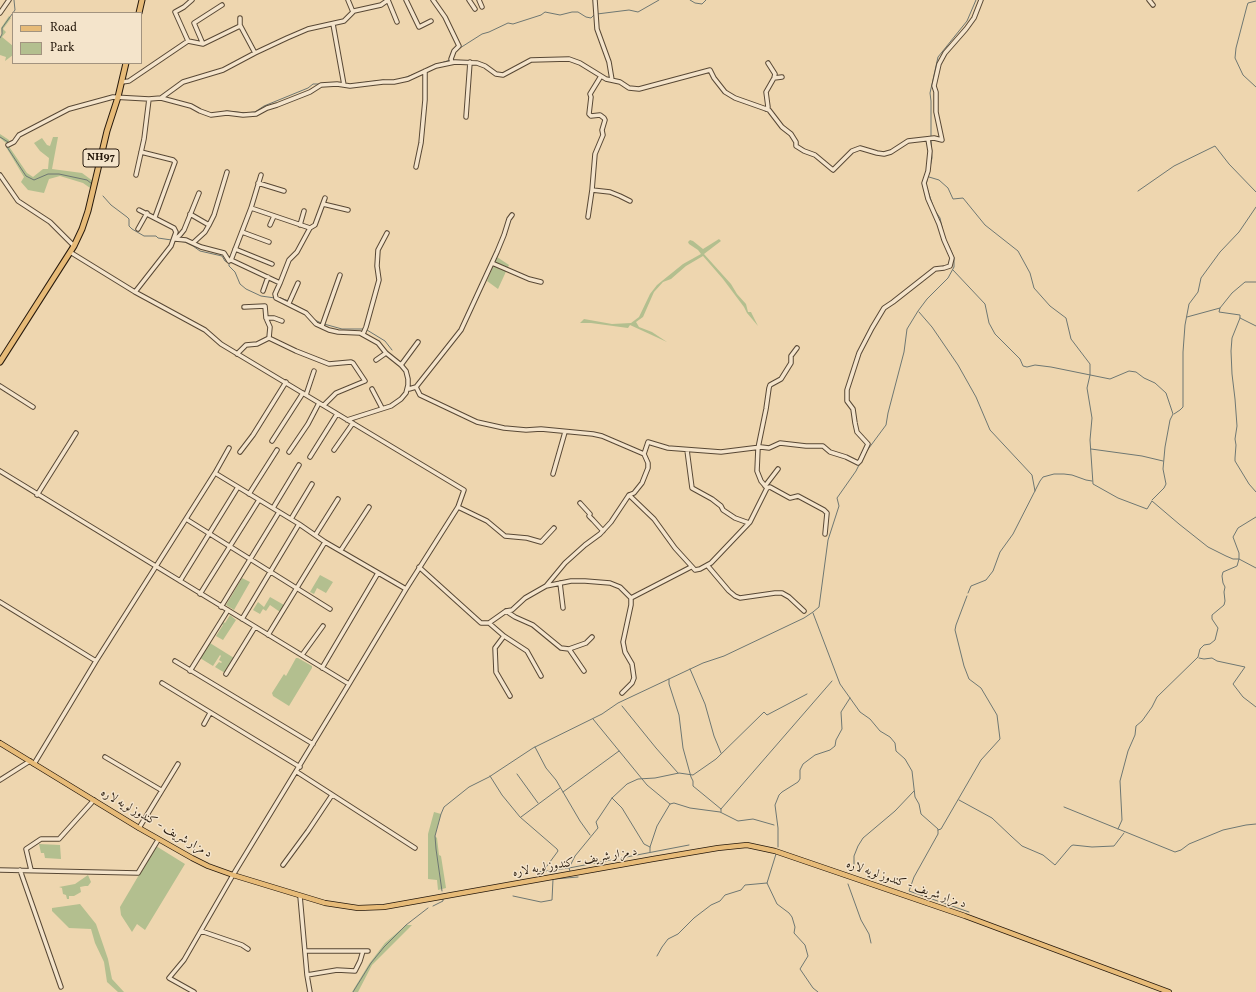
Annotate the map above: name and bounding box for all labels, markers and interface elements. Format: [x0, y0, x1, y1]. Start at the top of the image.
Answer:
legend [12, 12, 142, 64]
text: Road [50, 20, 77, 36]
text: Park [50, 40, 75, 56]
road number: NH97 [83, 149, 119, 167]
street label: د مزار شریف - کندوز لویه لاره [98, 786, 214, 862]
street label: د مزار شریف - کندوز لویه لاره [512, 845, 638, 881]
street label: د مزار شریف - کندوز لویه لاره [844, 858, 968, 912]

